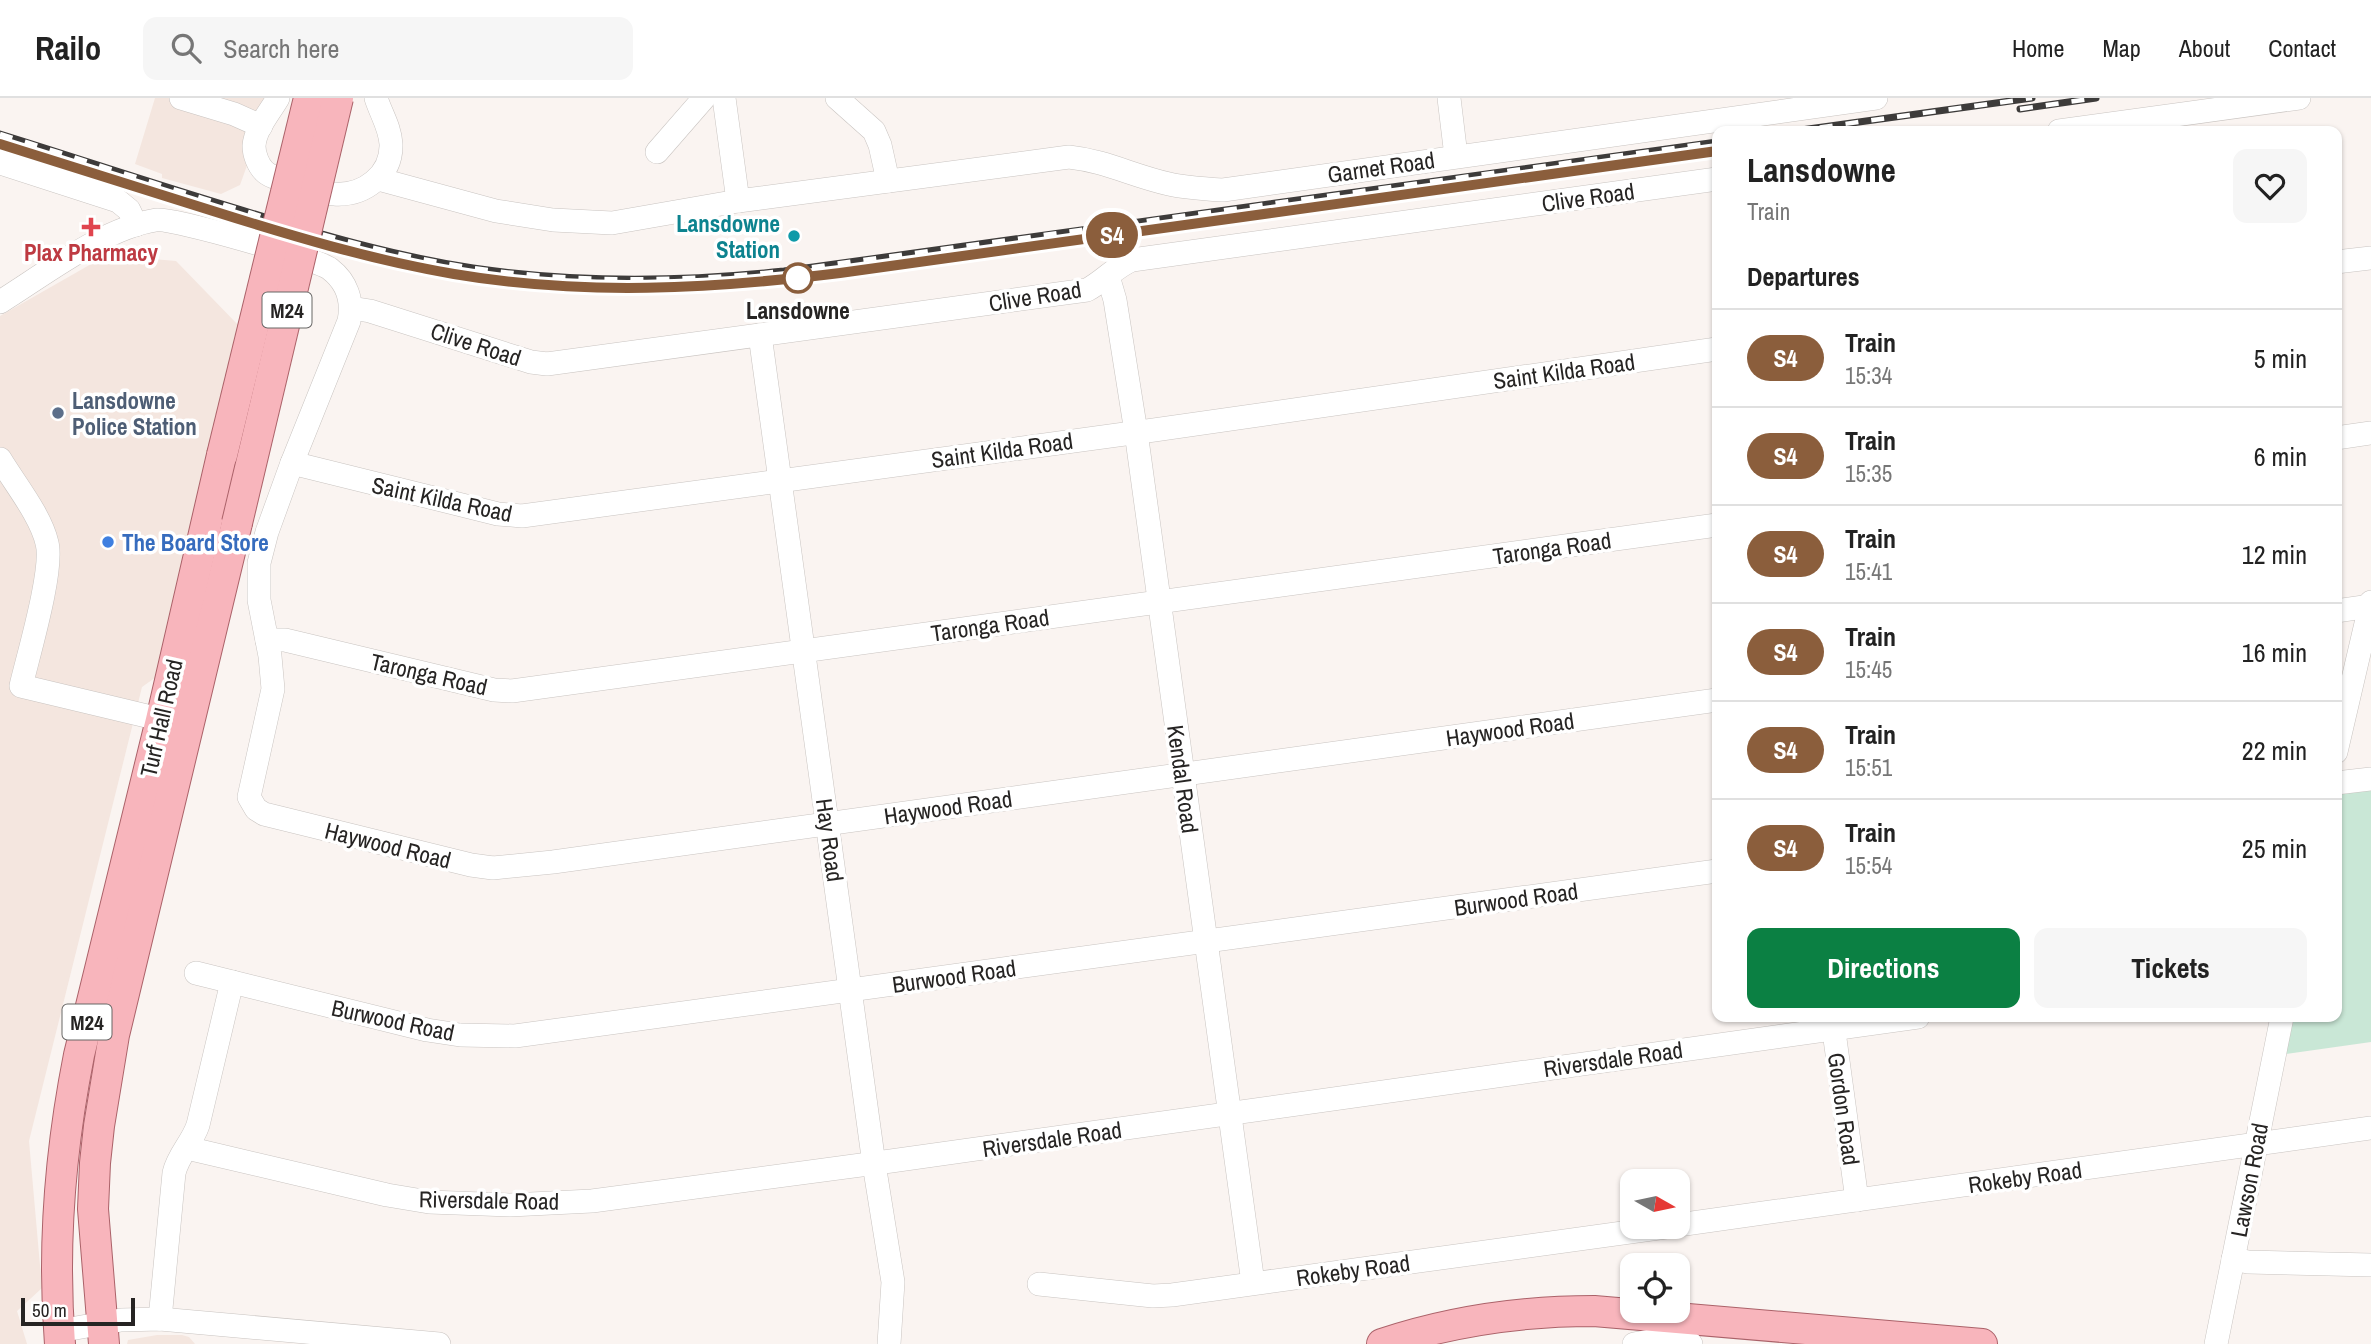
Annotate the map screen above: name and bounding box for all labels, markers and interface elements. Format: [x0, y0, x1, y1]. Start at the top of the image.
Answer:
search box [143, 17, 633, 80]
text: Railo [35, 26, 101, 70]
icon: search [167, 29, 205, 67]
text: Search here [223, 31, 339, 66]
text: Home [2012, 32, 2064, 64]
text: Map [2102, 32, 2141, 64]
text: About [2179, 32, 2230, 64]
text: Contact [2268, 32, 2336, 64]
street label: Garnet Road [1325, 144, 1437, 190]
text: Lansdowne [1747, 148, 1896, 192]
button: heart [2233, 149, 2307, 223]
street label: Clive Road [1540, 175, 1636, 219]
text: Train [1747, 196, 1790, 227]
place label: Lansdowne Station [676, 208, 780, 265]
line badge: S4 [1080, 212, 1144, 258]
marker: Plax Pharmacy [83, 219, 99, 235]
text: S4 [1100, 219, 1124, 251]
marker: Lansdowne Station [786, 228, 802, 244]
place label: Plax Pharmacy [24, 237, 159, 268]
text: Departures [1747, 259, 1860, 294]
marker: Lansdowne [783, 263, 813, 293]
street label: Clive Road [987, 273, 1083, 319]
road number: M24 [262, 292, 312, 328]
place label: Lansdowne [746, 295, 850, 326]
street label: Clive Road [427, 315, 525, 373]
text: Train [1845, 325, 1896, 360]
text: 5 min [2254, 341, 2307, 376]
text: S4 [1773, 342, 1798, 374]
street label: Saint Kilda Road [1491, 346, 1637, 396]
text: 15:34 [1845, 360, 1892, 391]
place label: Lansdowne Police Station [72, 385, 197, 442]
marker: Lansdowne Police Station [50, 405, 66, 421]
text: Train [1845, 423, 1896, 458]
street label: Saint Kilda Road [929, 425, 1075, 475]
text: 6 min [2254, 439, 2307, 474]
text: S4 [1773, 440, 1798, 472]
text: 15:35 [1845, 458, 1892, 489]
street label: Saint Kilda Road [369, 469, 515, 529]
text: Train [1845, 521, 1896, 556]
street label: Taronga Road [1491, 524, 1613, 572]
place label: The Board Store [122, 527, 269, 558]
marker: The Board Store [100, 534, 116, 550]
text: 12 min [2242, 537, 2307, 572]
text: S4 [1773, 538, 1798, 570]
text: 15:41 [1845, 556, 1892, 587]
street label: Taronga Road [929, 601, 1051, 649]
text: Train [1845, 619, 1896, 654]
text: 16 min [2242, 635, 2307, 670]
text: S4 [1773, 636, 1798, 668]
street label: Taronga Road [368, 646, 490, 702]
text: 15:45 [1845, 654, 1892, 685]
street label: Turf Hall Road [132, 656, 190, 780]
street label: Haywood Road [1444, 705, 1576, 753]
text: Train [1845, 717, 1896, 752]
street label: Kendal Road [1160, 723, 1206, 835]
text: 22 min [2242, 733, 2307, 768]
text: S4 [1773, 734, 1798, 766]
text: 15:51 [1845, 752, 1892, 783]
street label: Haywood Road [882, 783, 1014, 831]
street label: Hay Road [809, 796, 851, 884]
street label: Haywood Road [322, 814, 454, 876]
text: Train [1845, 815, 1896, 850]
text: 25 min [2242, 831, 2307, 866]
text: S4 [1773, 832, 1798, 864]
text: 15:54 [1845, 850, 1892, 881]
street label: Burwood Road [1452, 875, 1580, 923]
button: Directions [1747, 928, 2020, 1008]
button: Tickets [2034, 928, 2307, 1008]
street label: Burwood Road [890, 952, 1018, 1000]
street label: Burwood Road [329, 992, 457, 1048]
road number: M24 [62, 1004, 112, 1040]
street label: Riversdale Road [1541, 1034, 1685, 1084]
street label: Gordon Road [1821, 1051, 1867, 1167]
street label: Riversdale Road [980, 1114, 1124, 1164]
street label: Lawson Road [2223, 1120, 2275, 1240]
street label: Rokeby Road [1966, 1154, 2084, 1200]
north arrow [1620, 1169, 1690, 1239]
map controls [1620, 1169, 1690, 1323]
street label: Riversdale Road [419, 1183, 559, 1217]
street label: Rokeby Road [1294, 1247, 1412, 1293]
button: locate [1620, 1253, 1690, 1323]
scale bar [21, 1295, 135, 1327]
text: 50 m [32, 1297, 67, 1323]

